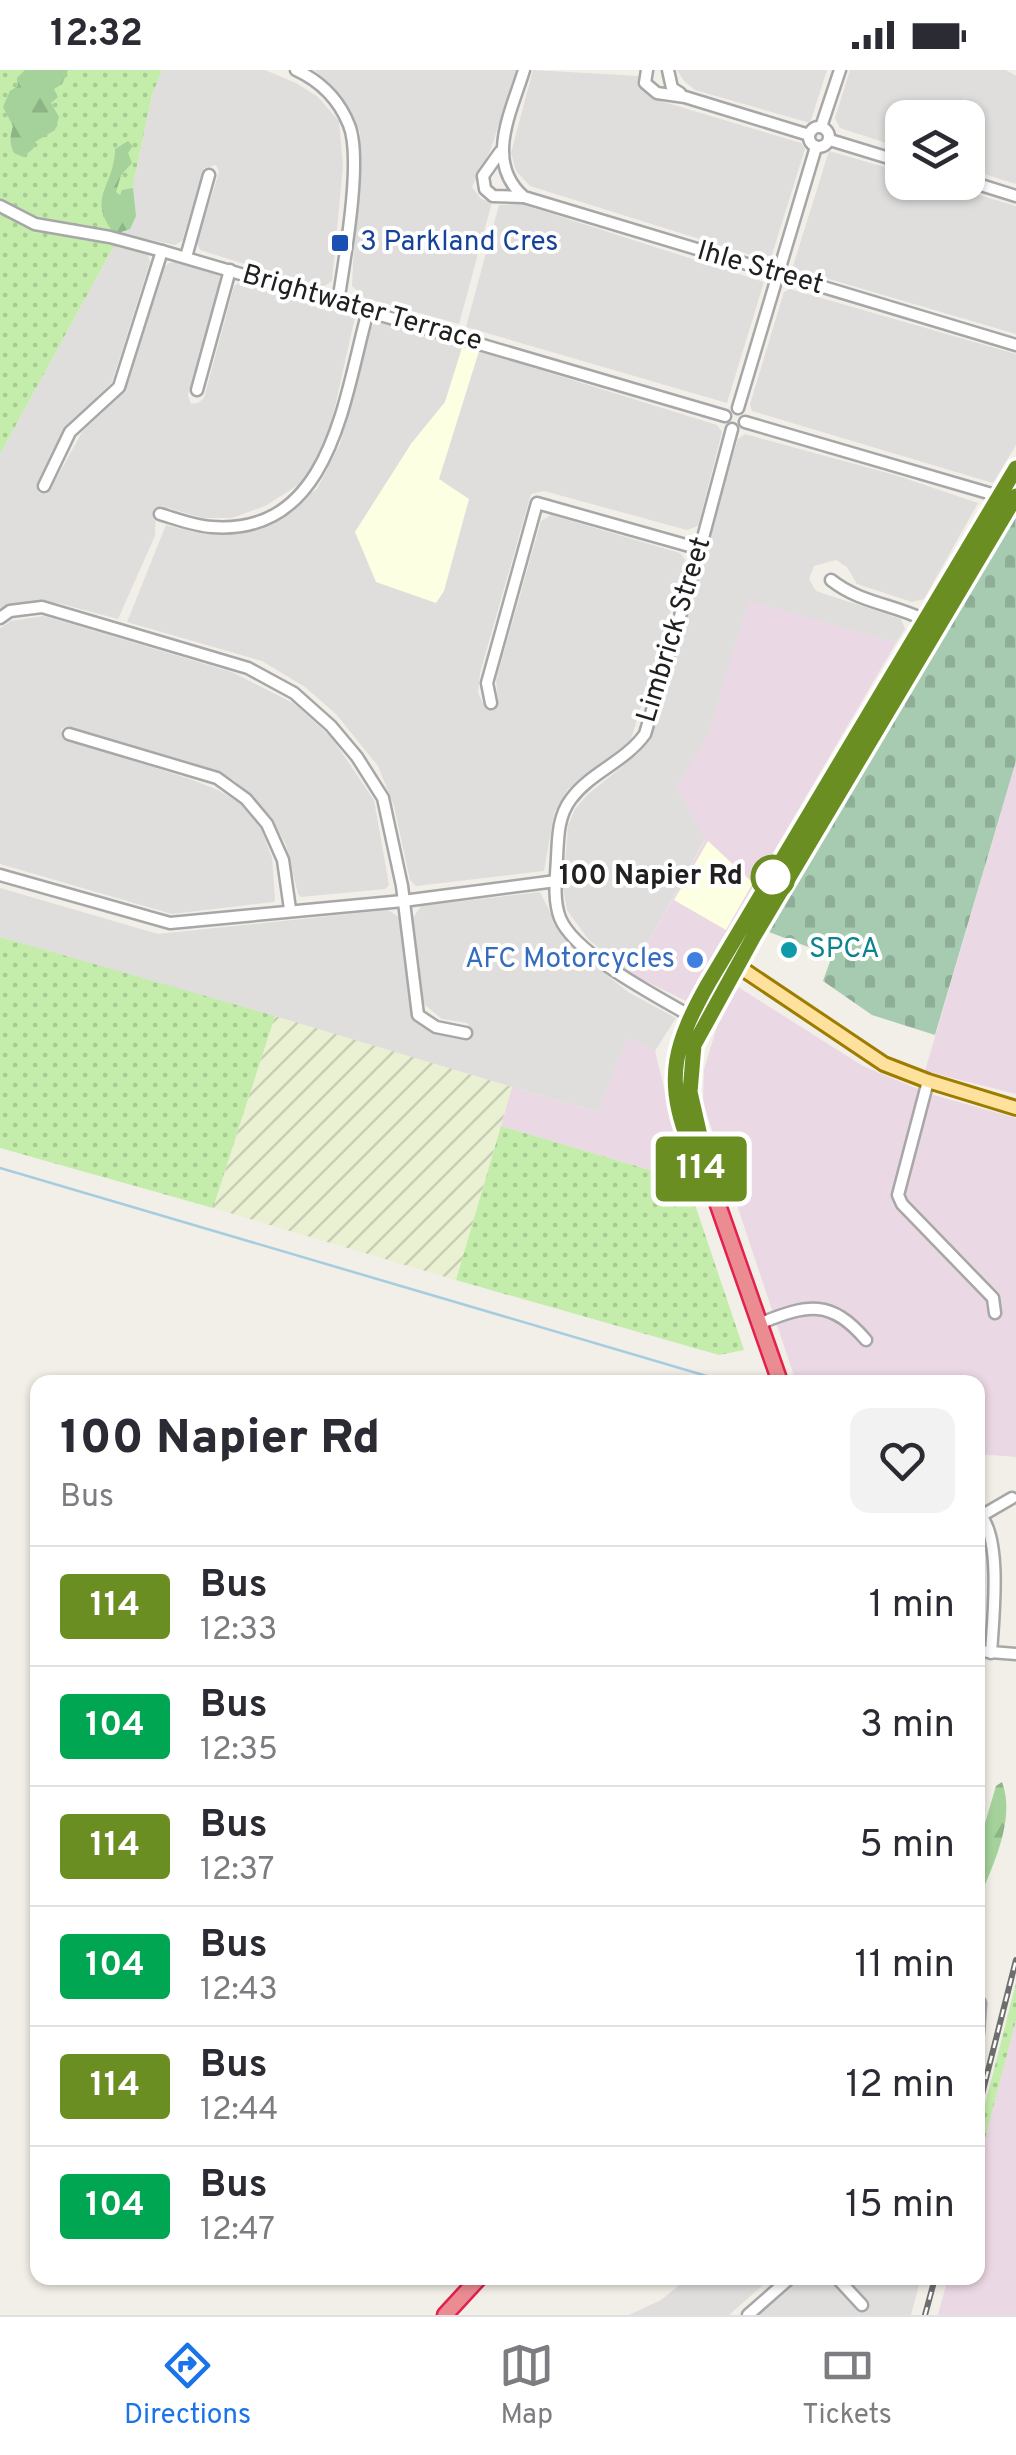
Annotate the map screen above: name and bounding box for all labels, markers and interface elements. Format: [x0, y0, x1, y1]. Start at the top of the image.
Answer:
text: 12:32 [50, 11, 143, 60]
map controls [885, 100, 985, 200]
button: layers [885, 100, 985, 200]
place label: 3 Parkland Cres [360, 225, 558, 261]
marker: 3 Parkland Cres [329, 232, 351, 254]
street label: Ihle Street [693, 234, 827, 304]
street label: Brightwater Terrace [238, 257, 486, 361]
street label: Limbrick Street [630, 533, 720, 727]
marker: 100 Napier Rd [752, 856, 794, 898]
place label: 100 Napier Rd [559, 859, 743, 895]
place label: SPCA [809, 932, 880, 968]
marker: SPCA [778, 939, 800, 961]
place label: AFC Motorcycles [465, 942, 675, 978]
marker: AFC Motorcycles [684, 949, 706, 971]
line badge: 114 [644, 1136, 758, 1202]
text: 114 [676, 1147, 726, 1191]
button: heart [850, 1408, 955, 1513]
text: 100 Napier Rd [60, 1410, 380, 1470]
text: Bus [60, 1478, 114, 1518]
text: Bus [200, 1562, 267, 1611]
text: 1 min [869, 1582, 955, 1631]
text: 114 [90, 1584, 140, 1628]
text: 12:33 [200, 1611, 277, 1651]
text: Bus [200, 1682, 267, 1731]
text: 3 min [860, 1702, 955, 1751]
text: 104 [85, 1704, 145, 1748]
text: 12:35 [200, 1731, 278, 1771]
text: Bus [200, 1802, 267, 1851]
text: 5 min [859, 1822, 955, 1871]
text: 114 [90, 1824, 140, 1868]
text: 12:37 [200, 1851, 274, 1891]
text: Bus [200, 1922, 267, 1971]
text: 11 min [854, 1942, 955, 1991]
text: 104 [85, 1944, 145, 1988]
text: 12:43 [200, 1971, 278, 2011]
text: Bus [200, 2042, 267, 2091]
text: 12 min [845, 2062, 955, 2111]
text: 114 [90, 2064, 140, 2108]
text: 12:44 [200, 2091, 278, 2131]
text: Bus [200, 2162, 267, 2211]
text: 15 min [845, 2182, 955, 2231]
text: 104 [85, 2184, 145, 2228]
text: 12:47 [200, 2211, 275, 2251]
tab: Directions [124, 2338, 251, 2434]
tab: Map [499, 2338, 554, 2434]
tab: Tickets [802, 2338, 892, 2434]

